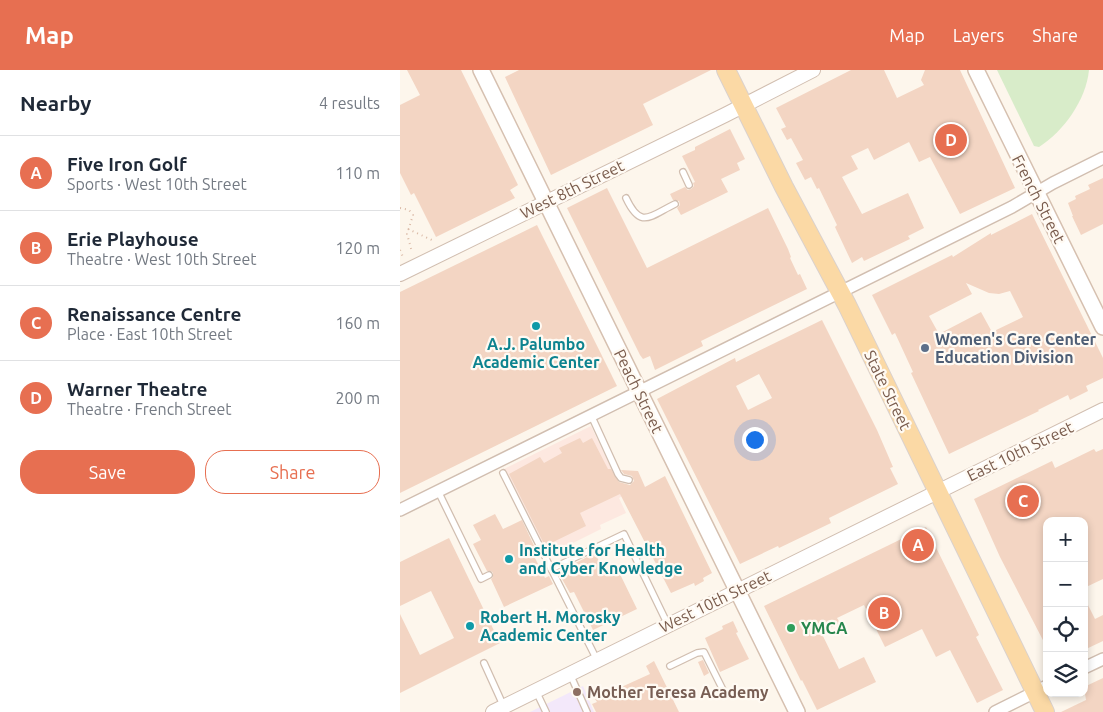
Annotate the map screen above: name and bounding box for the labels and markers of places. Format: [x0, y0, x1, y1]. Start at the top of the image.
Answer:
pin: D [935, 121, 967, 159]
marker: A.J. Palumbo Academic Center [530, 320, 542, 332]
place label: Women's Care Center Education Division [935, 330, 1097, 366]
place label: A.J. Palumbo Academic Center [472, 335, 600, 371]
marker: Women's Care Center Education Division [919, 342, 931, 354]
pin: C [1007, 482, 1039, 520]
pin: A [902, 526, 934, 564]
place label: Institute for Health and Cyber Knowledge [519, 541, 683, 577]
marker: Institute for Health and Cyber Knowledge [503, 553, 515, 565]
pin: B [868, 594, 900, 632]
place label: Robert H. Morosky Academic Center [480, 608, 621, 644]
place label: YMCA [801, 619, 848, 637]
marker: Robert H. Morosky Academic Center [464, 620, 476, 632]
marker: YMCA [785, 622, 797, 634]
place label: Mother Teresa Academy [587, 683, 769, 701]
marker: Mother Teresa Academy [571, 686, 583, 698]

